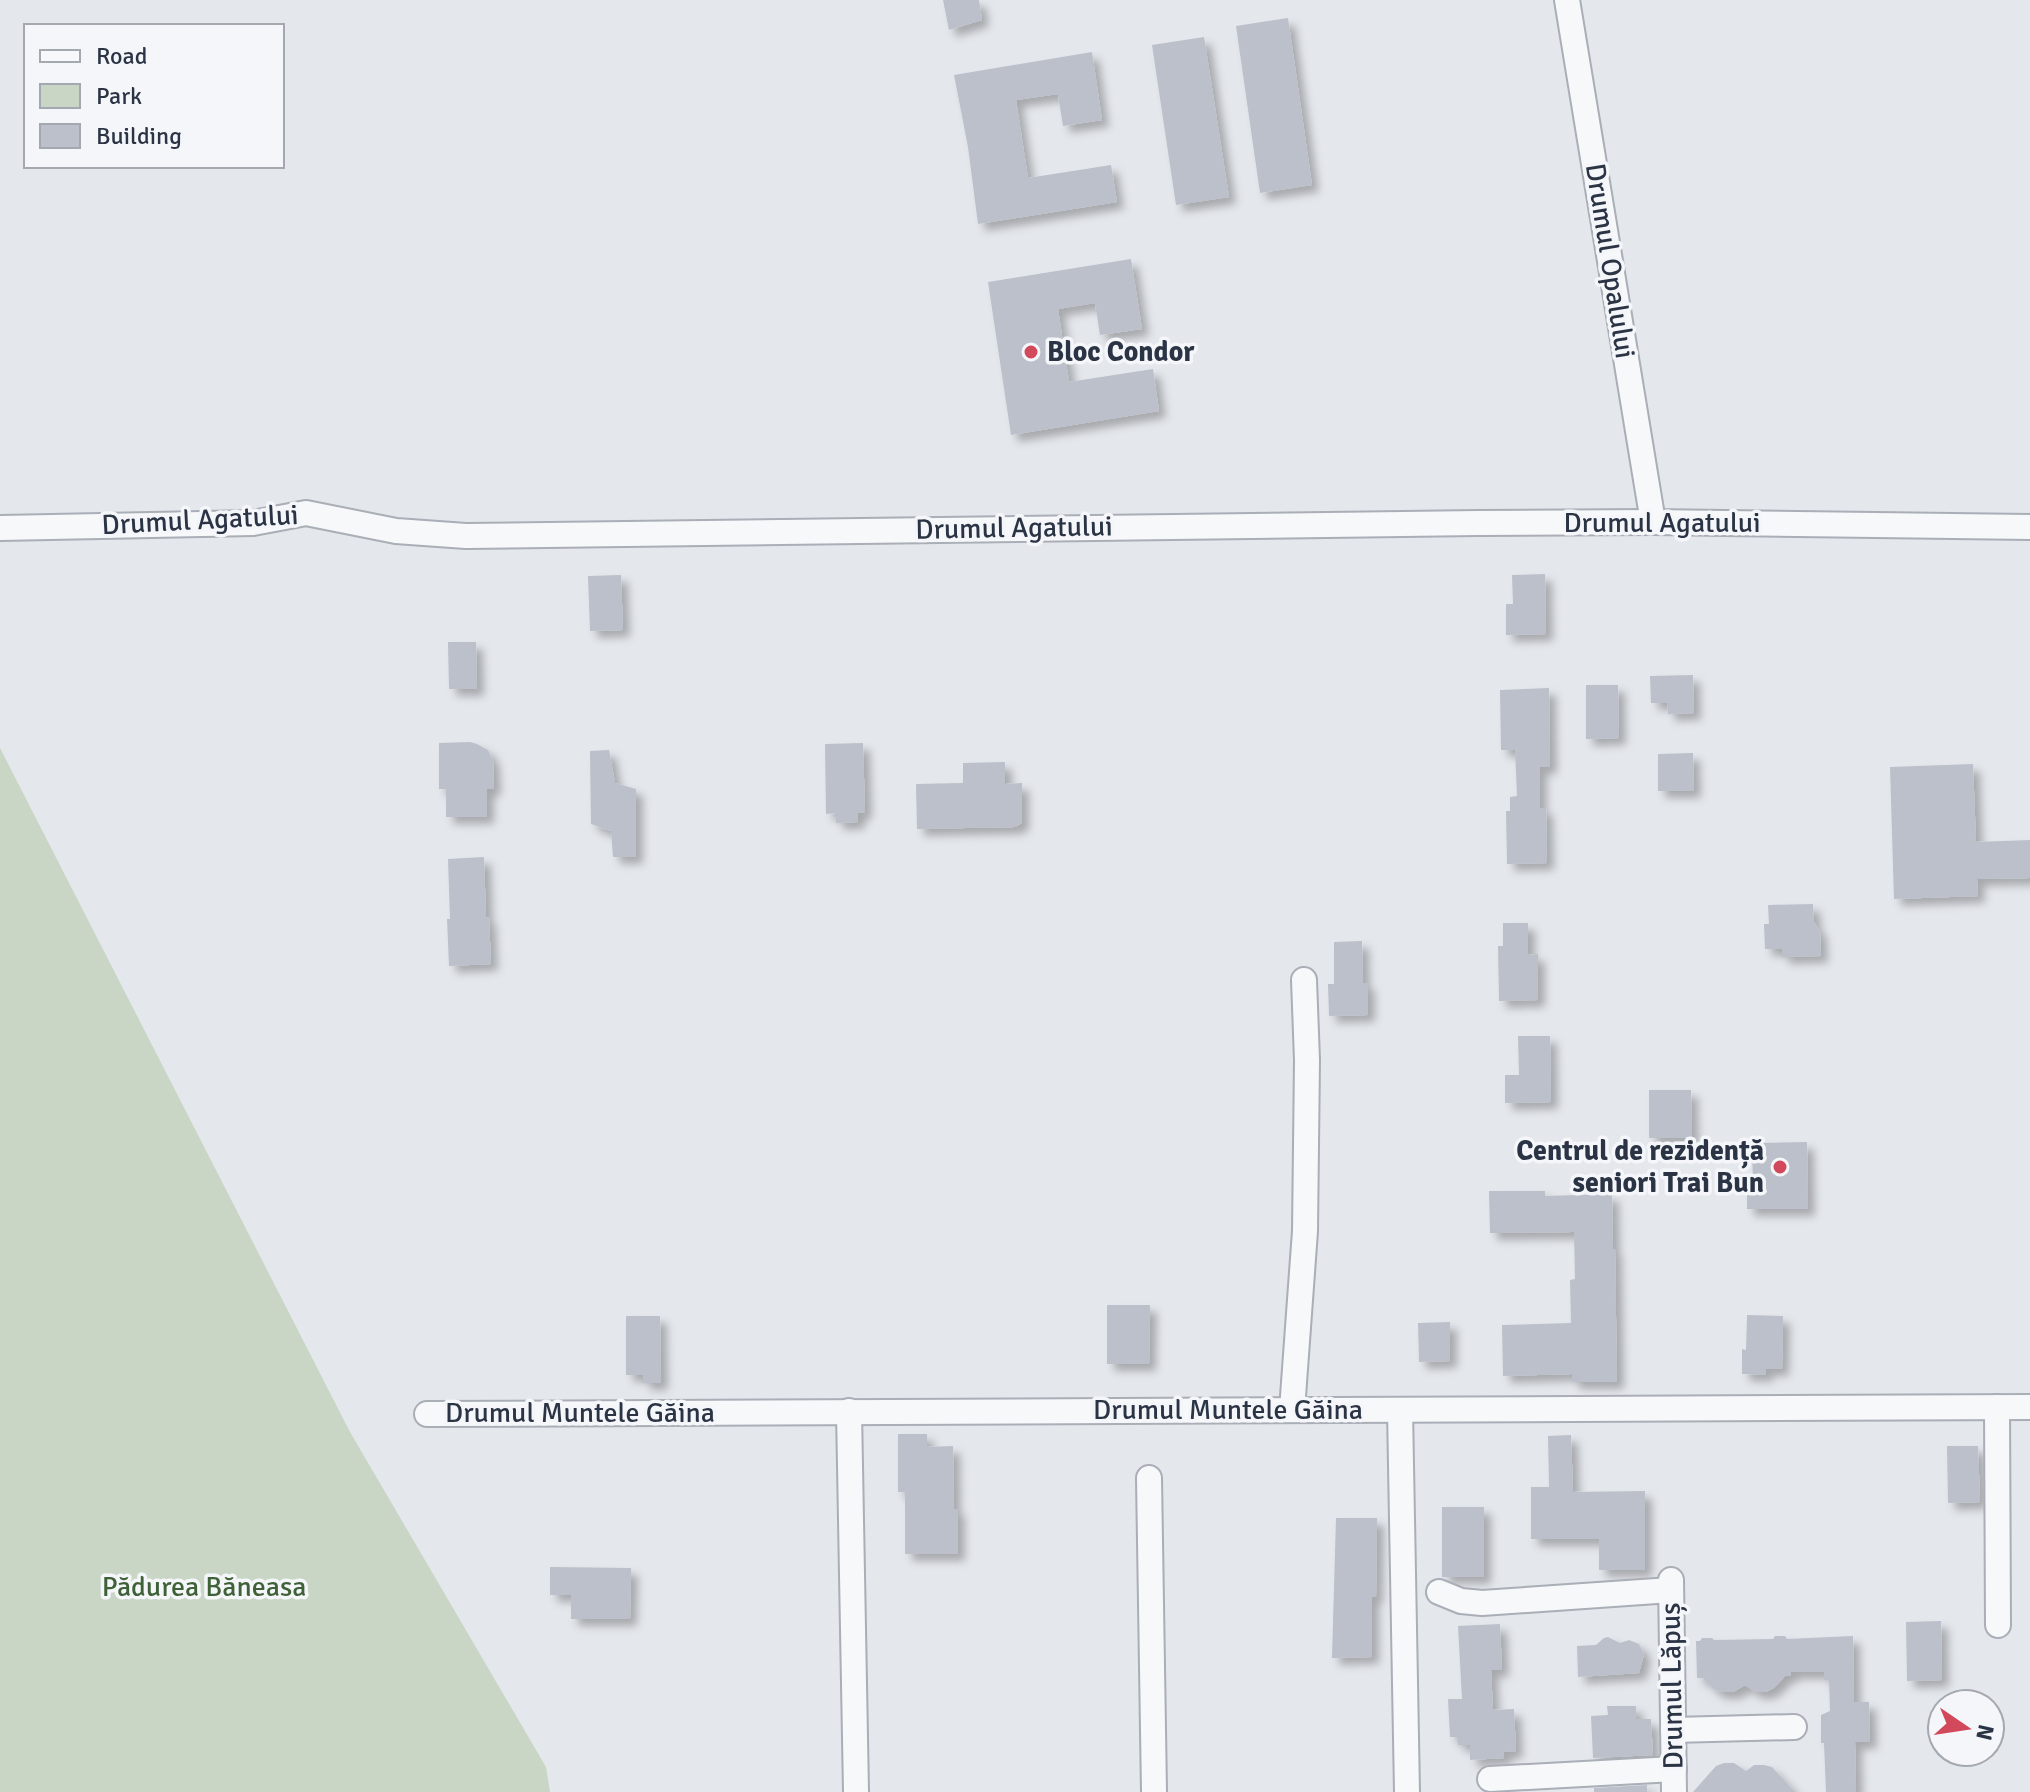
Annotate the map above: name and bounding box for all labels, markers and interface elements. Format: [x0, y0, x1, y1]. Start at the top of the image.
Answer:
legend [24, 24, 284, 168]
text: Road [96, 41, 147, 71]
text: Park [96, 81, 142, 111]
text: Building [96, 121, 182, 151]
street label: Drumul Opalului [1578, 161, 1642, 361]
place label: Bloc Condor [1047, 335, 1195, 369]
marker: Bloc Condor [1022, 343, 1040, 361]
street label: Drumul Agatului [101, 498, 299, 542]
street label: Drumul Agatului [1563, 506, 1761, 540]
street label: Drumul Agatului [915, 509, 1113, 547]
place label: Centrul de rezidență seniori Trai Bun [1516, 1134, 1764, 1200]
marker: Centrul de rezidență seniori Trai Bun [1771, 1158, 1789, 1176]
street label: Drumul Muntele Găina [1093, 1393, 1363, 1427]
street label: Drumul Muntele Găina [445, 1396, 715, 1430]
park label: Pădurea Băneasa [102, 1570, 306, 1604]
street label: Drumul Lăpuș [1654, 1602, 1690, 1770]
north arrow [1926, 1688, 2006, 1768]
text: N [1970, 1722, 2000, 1743]

